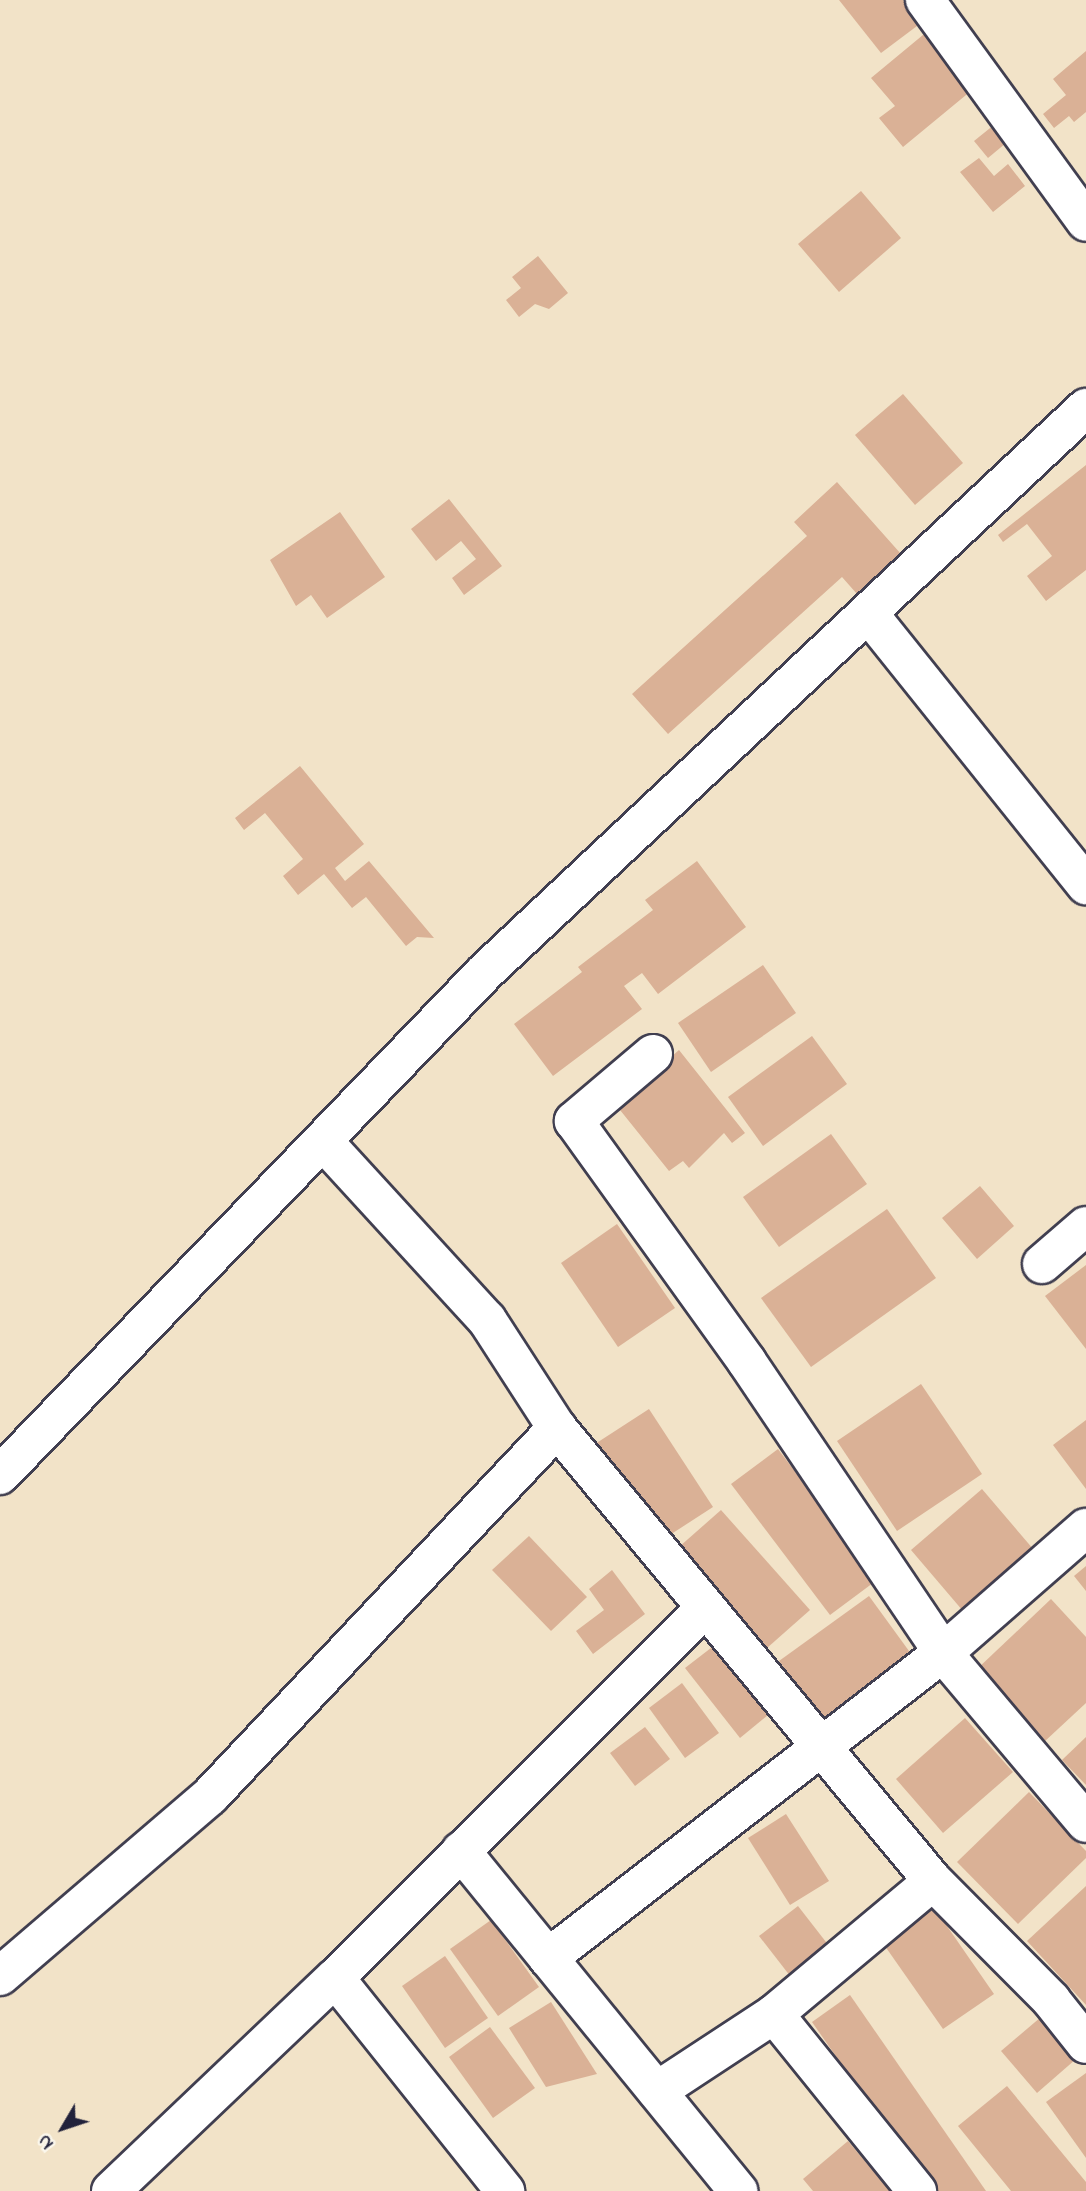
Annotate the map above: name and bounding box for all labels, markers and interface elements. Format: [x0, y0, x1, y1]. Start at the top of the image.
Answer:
north arrow [28, 2093, 98, 2163]
text: N [32, 2128, 61, 2155]

